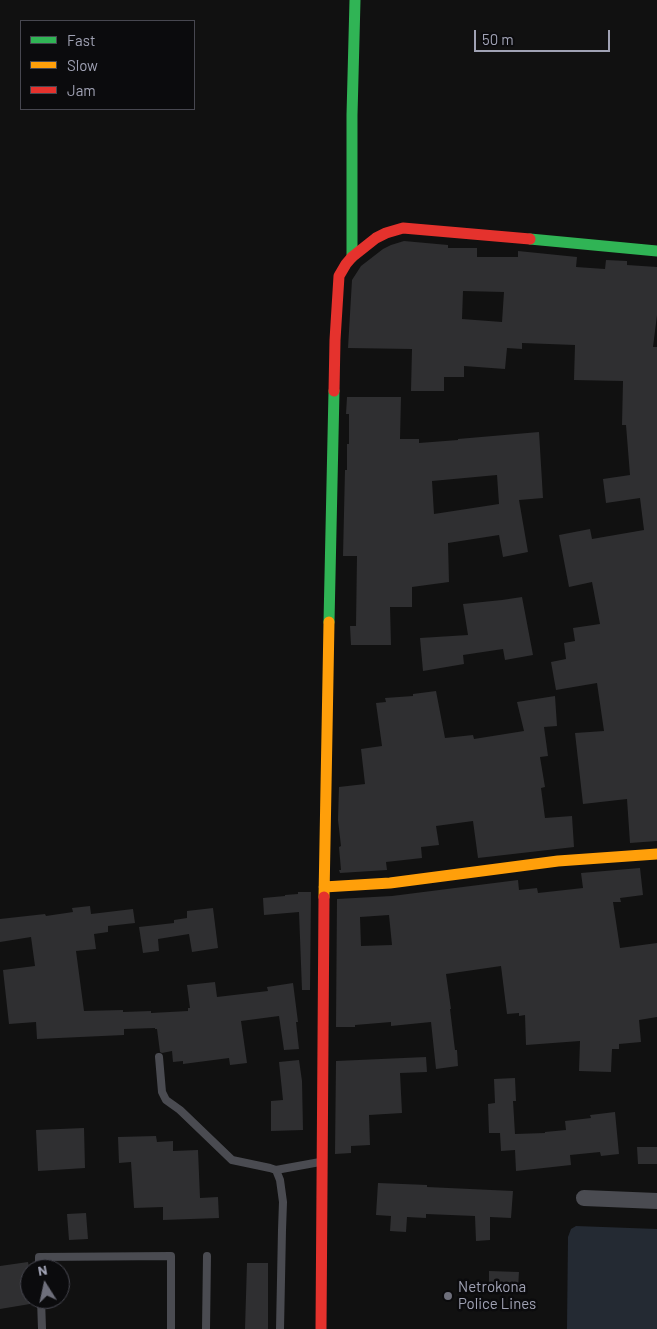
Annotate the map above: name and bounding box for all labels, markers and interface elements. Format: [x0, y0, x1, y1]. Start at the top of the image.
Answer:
legend [20, 20, 195, 110]
scale bar [477, 20, 613, 52]
text: 50 m [482, 30, 514, 48]
text: Fast [67, 31, 95, 49]
text: Slow [67, 56, 98, 74]
text: Jam [67, 81, 96, 99]
north arrow [20, 1259, 70, 1309]
text: N [36, 1261, 49, 1279]
place label: Netrokona Police Lines [458, 1278, 536, 1313]
marker: Netrokona Police Lines [442, 1290, 454, 1302]

